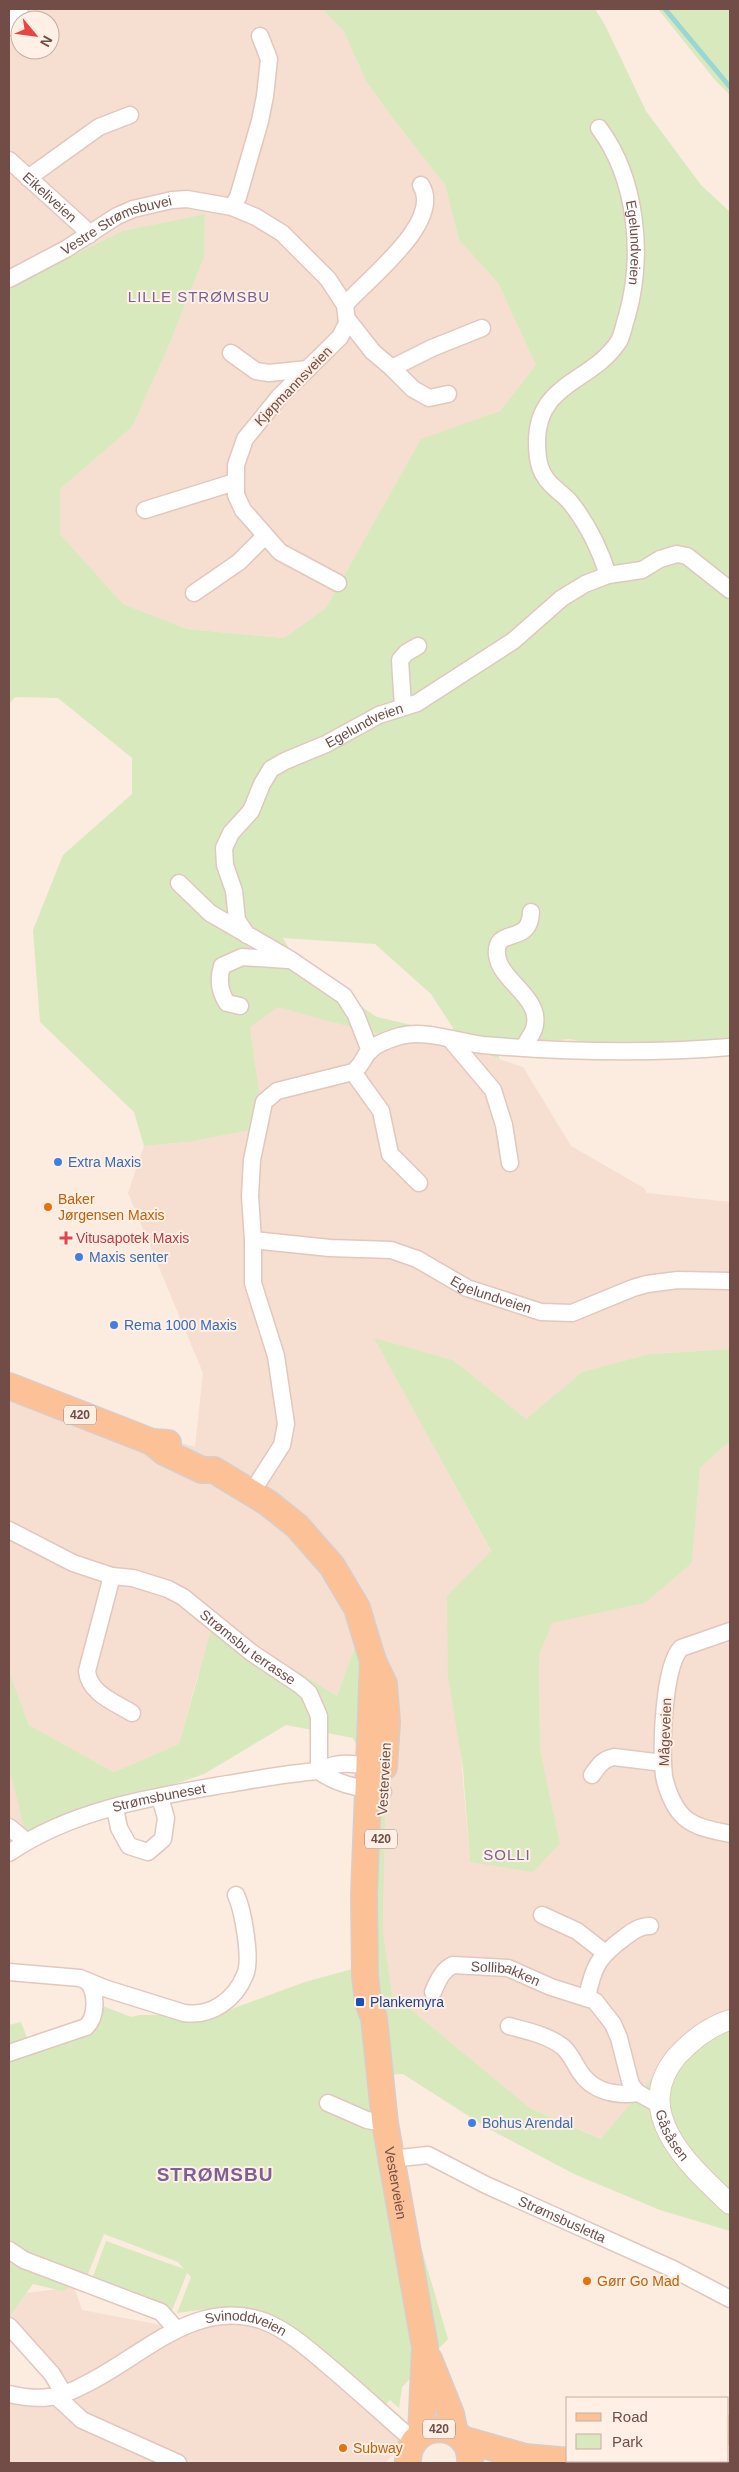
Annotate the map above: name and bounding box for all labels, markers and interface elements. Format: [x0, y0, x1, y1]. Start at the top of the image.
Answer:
north arrow [10, 10, 60, 60]
text: N [37, 33, 56, 50]
street label: Eikeliveien [20, 169, 80, 225]
street label: Vestre Strømsbuvei [58, 192, 173, 258]
street label: Egelundveien [623, 199, 644, 286]
district label: LILLE STRØMSBU [128, 288, 270, 305]
street label: Kjøpmannsveien [251, 343, 335, 429]
street label: Egelundveien [322, 700, 405, 751]
place label: Extra Maxis [68, 1154, 141, 1170]
marker: Extra Maxis [52, 1156, 64, 1168]
place label: Baker Jørgensen Maxis [58, 1191, 165, 1223]
marker: Baker Jørgensen Maxis [42, 1201, 54, 1213]
place label: Vitusapotek Maxis [76, 1230, 189, 1246]
marker: Vitusapotek Maxis [60, 1232, 72, 1244]
place label: Maxis senter [89, 1249, 169, 1265]
marker: Maxis senter [73, 1251, 85, 1263]
street label: Egelundveien [448, 1272, 534, 1316]
place label: Rema 1000 Maxis [124, 1317, 237, 1333]
marker: Rema 1000 Maxis [108, 1319, 120, 1331]
road number: 420 [64, 1406, 96, 1424]
street label: Strømsbu terrasse [197, 1606, 299, 1688]
street label: Mågeveien [656, 1697, 674, 1767]
street label: Vesterveien [374, 1742, 394, 1816]
street label: Strømsbuneset [110, 1780, 207, 1815]
road number: 420 [365, 1830, 397, 1848]
district label: SOLLI [483, 1846, 531, 1863]
street label: Sollibakken [470, 1958, 543, 1989]
place label: Plankemyra [370, 1994, 444, 2010]
marker: Plankemyra [354, 1996, 366, 2008]
street label: Gåsåsen [652, 2108, 692, 2164]
place label: Bohus Arendal [482, 2115, 573, 2131]
marker: Bohus Arendal [466, 2117, 478, 2129]
street label: Vesterveien [381, 2146, 410, 2220]
district label: STRØMSBU [157, 2164, 273, 2185]
street label: Strømsbusletta [516, 2193, 609, 2246]
place label: Gørr Go Mad [597, 2273, 679, 2289]
marker: Gørr Go Mad [581, 2275, 593, 2287]
street label: Svinoddveien [203, 2307, 290, 2339]
legend [566, 2397, 729, 2462]
text: Road [612, 2408, 648, 2425]
road number: 420 [423, 2420, 455, 2438]
text: Park [612, 2433, 643, 2450]
place label: Subway [353, 2440, 403, 2456]
marker: Subway [337, 2442, 349, 2454]

